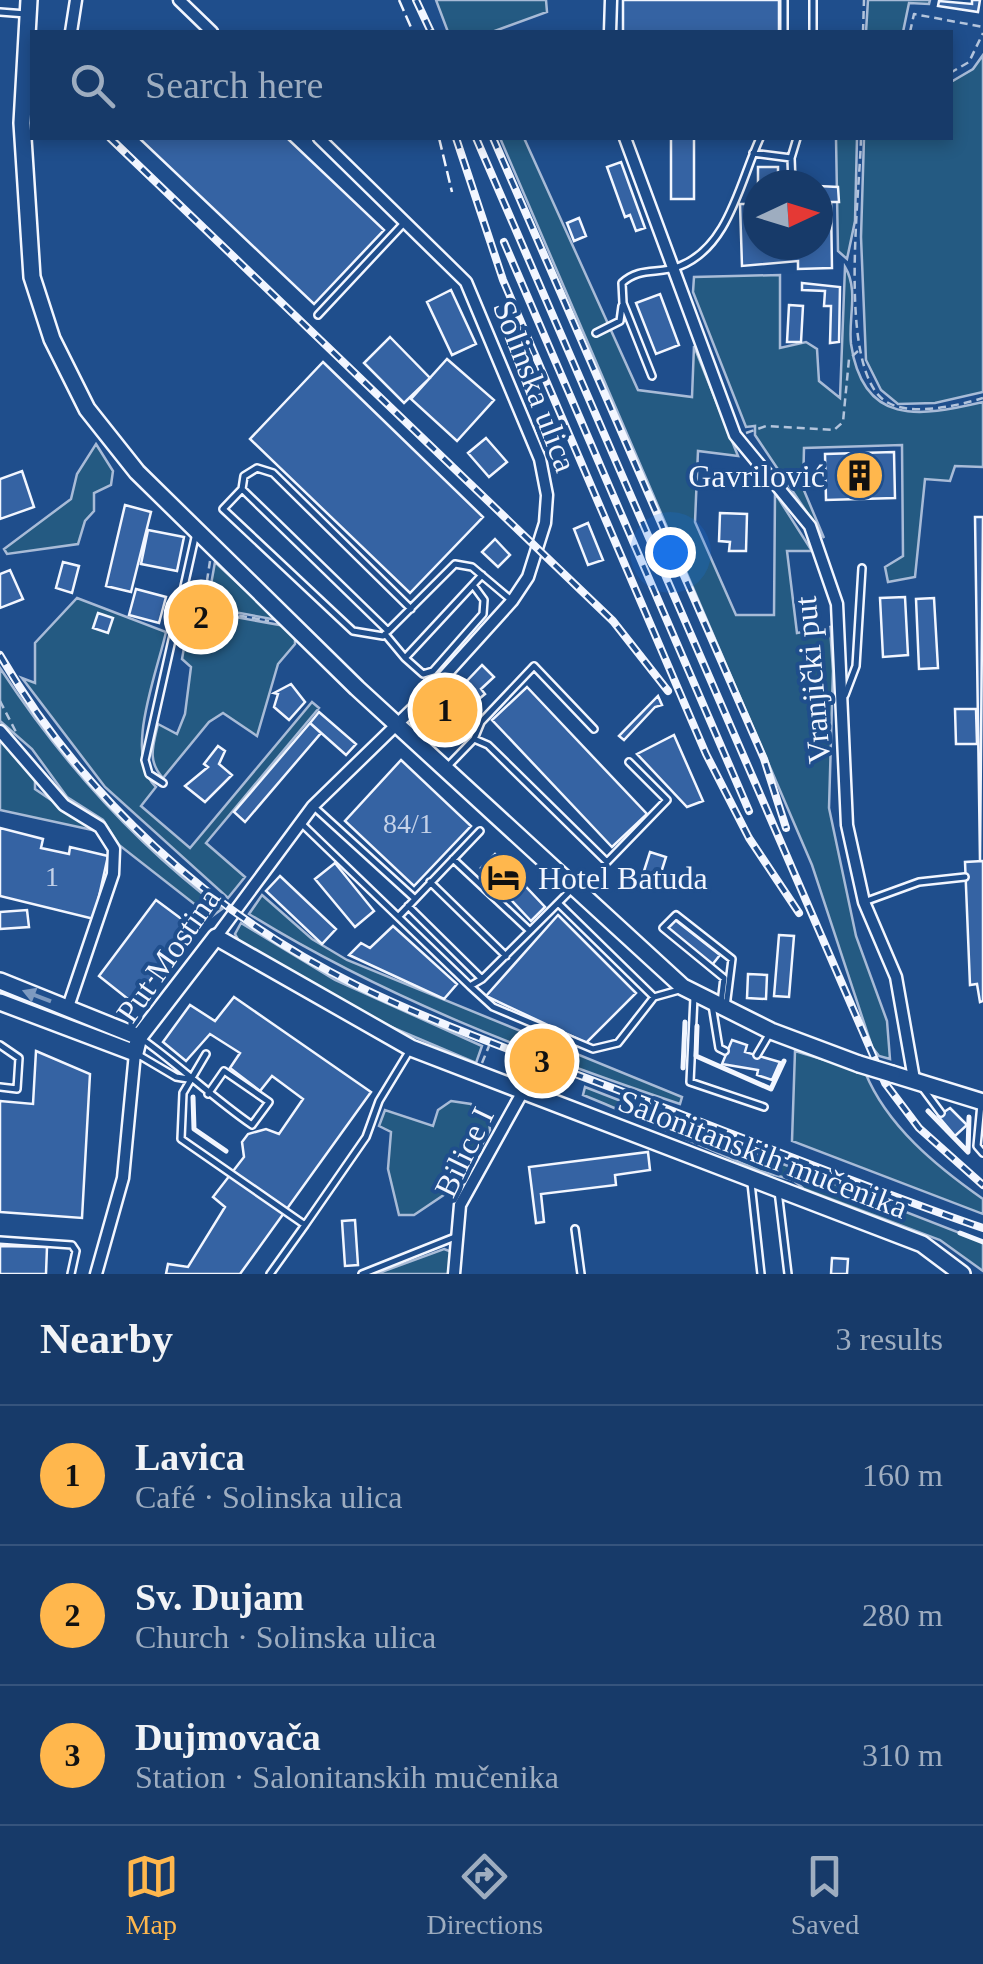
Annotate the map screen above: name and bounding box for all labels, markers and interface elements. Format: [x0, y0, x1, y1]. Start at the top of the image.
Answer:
search box [30, 30, 953, 140]
icon: search [65, 58, 120, 113]
text: Search here [145, 64, 323, 106]
north arrow [743, 170, 833, 260]
street label: Solinska ulica [486, 295, 584, 477]
building icon: Gavrilović [834, 450, 886, 502]
place label: Gavrilović [688, 458, 825, 494]
your location [645, 527, 696, 578]
pin: 2 [168, 580, 234, 654]
street label: Vranjički put [787, 595, 837, 765]
pin: 1 [412, 672, 478, 748]
house number: 84/1 [383, 808, 433, 839]
hotel icon: Hotel Batuda [477, 852, 529, 904]
place label: Hotel Batuda [538, 860, 708, 896]
house number: 1 [45, 861, 59, 892]
street label: Put Mostina [109, 881, 227, 1029]
one-way arrow [22, 987, 52, 1003]
pin: 3 [510, 1024, 574, 1098]
street label: Salonitanskih mučenika [613, 1082, 913, 1226]
street label: Bilice I [427, 1101, 501, 1203]
text: Nearby [40, 1316, 173, 1362]
text: 3 results [835, 1321, 943, 1357]
text: Lavica [135, 1436, 245, 1478]
text: 1 [65, 1457, 81, 1493]
text: 160 m [862, 1457, 943, 1493]
text: Café · Solinska ulica [135, 1479, 402, 1515]
text: Sv. Dujam [135, 1576, 304, 1618]
text: 2 [65, 1597, 81, 1633]
text: 280 m [862, 1597, 943, 1633]
text: Church · Solinska ulica [135, 1619, 436, 1655]
text: Dujmovača [135, 1716, 321, 1758]
text: 3 [65, 1737, 81, 1773]
text: 310 m [862, 1737, 943, 1773]
text: Station · Salonitanskih mučenika [135, 1759, 559, 1795]
tab: Map [124, 1849, 179, 1941]
tab: Directions [426, 1849, 543, 1941]
tab: Saved [791, 1849, 859, 1941]

